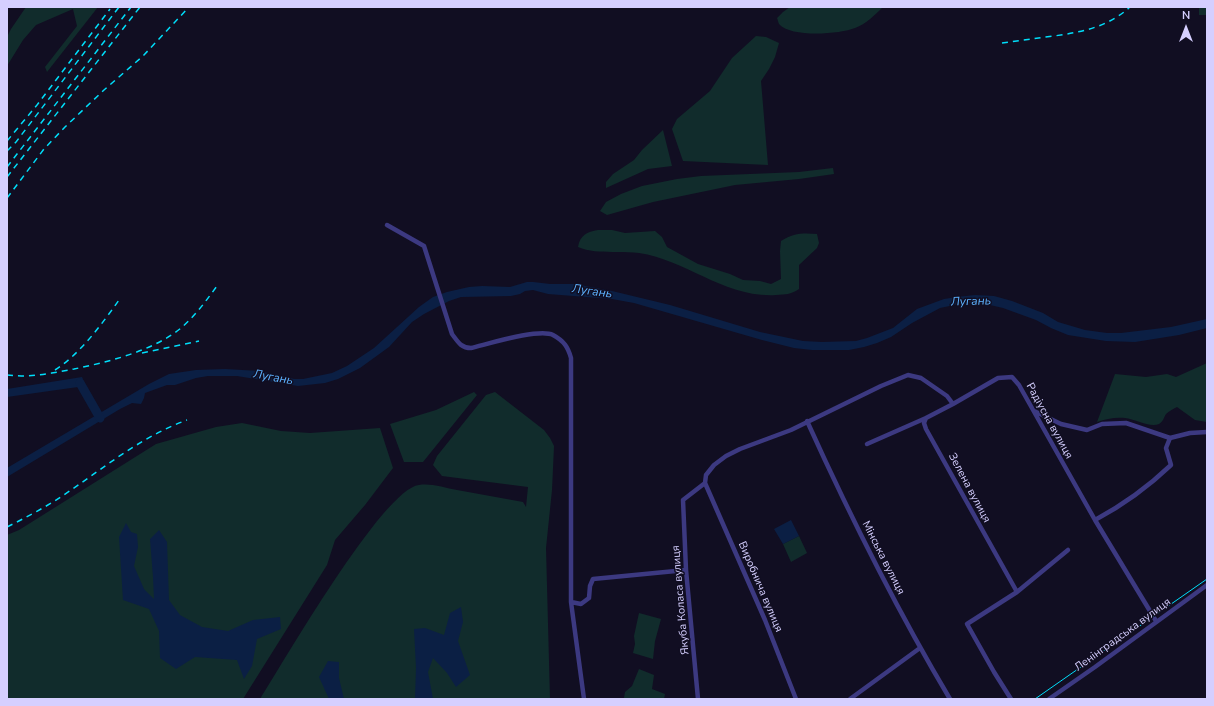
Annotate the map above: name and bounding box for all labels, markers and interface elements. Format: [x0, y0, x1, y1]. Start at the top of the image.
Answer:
north arrow [1166, 8, 1206, 48]
text: N [1182, 8, 1190, 23]
water label: Лугань [571, 282, 613, 302]
water label: Лугань [951, 294, 991, 310]
water label: Лугань [252, 367, 294, 389]
street label: Радіусна вулиця [1023, 381, 1075, 461]
street label: Зелена вулиця [945, 451, 993, 525]
street label: Мінська вулиця [859, 519, 907, 597]
street label: Виробнича вулиця [735, 540, 785, 634]
street label: Якуба Коласа вулиця [670, 545, 692, 655]
street label: Ленінградська вулиця [1072, 596, 1174, 674]

